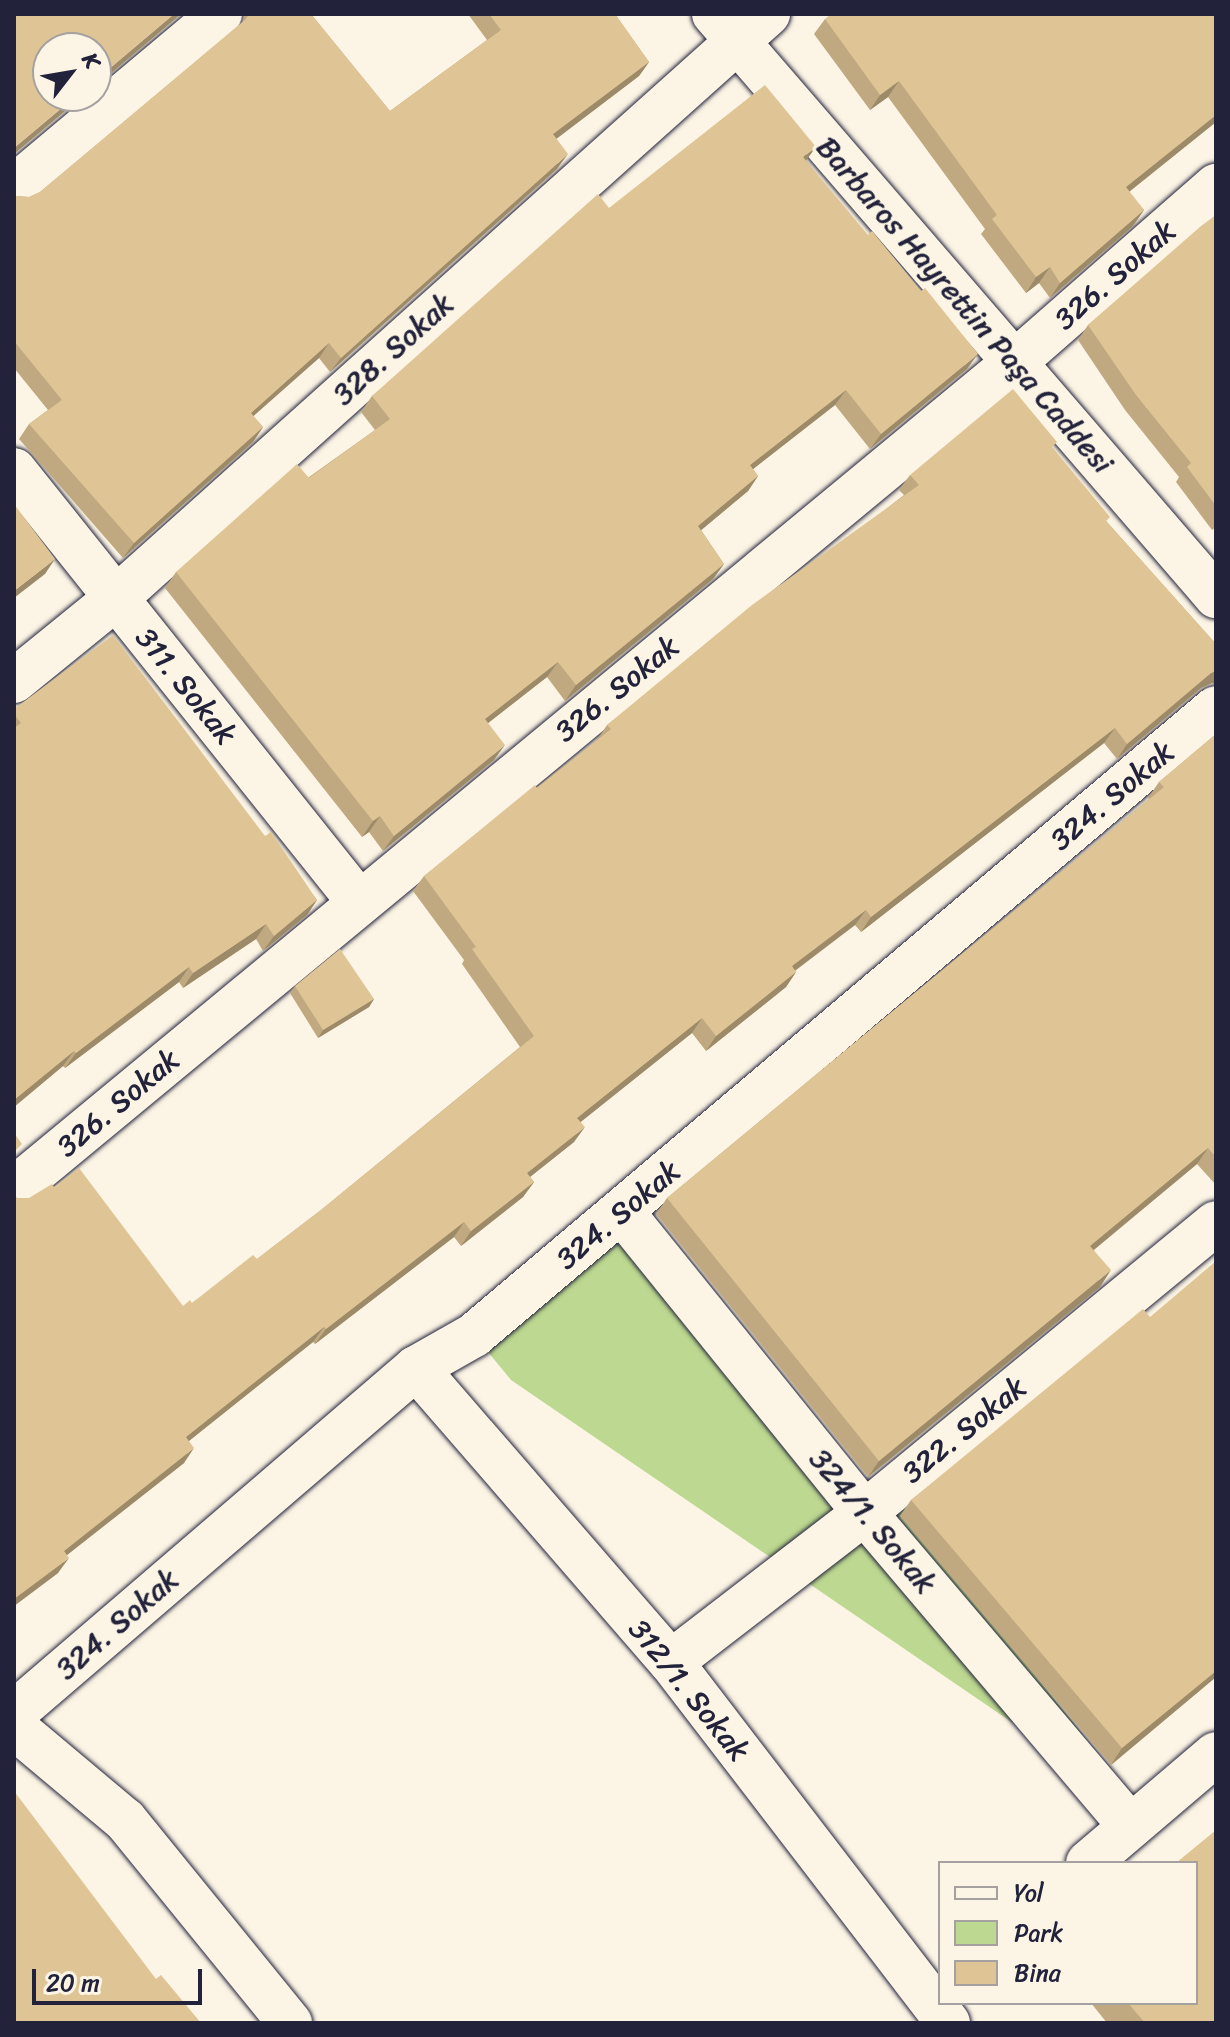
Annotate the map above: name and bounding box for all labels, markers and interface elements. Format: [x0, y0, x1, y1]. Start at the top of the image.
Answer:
north arrow [32, 32, 112, 112]
text: K [71, 45, 111, 76]
street label: Barbaros Hayrettin Paşa Caddesi [809, 129, 1121, 481]
street label: 326. Sokak [1047, 213, 1183, 337]
street label: 328. Sokak [325, 286, 461, 412]
street label: 311. Sokak [128, 620, 244, 752]
street label: 326. Sokak [548, 628, 686, 750]
street label: 324. Sokak [1043, 734, 1181, 858]
street label: 326. Sokak [49, 1041, 187, 1165]
street label: 324. Sokak [549, 1153, 687, 1277]
street label: 322. Sokak [895, 1369, 1033, 1491]
street label: 324/1. Sokak [802, 1441, 944, 1601]
street label: 324. Sokak [48, 1561, 186, 1687]
street label: 312/1. Sokak [621, 1612, 757, 1768]
legend [938, 1861, 1198, 2005]
text: Yol [1014, 1872, 1044, 1914]
text: Park [1014, 1912, 1063, 1954]
text: Bina [1014, 1952, 1061, 1994]
scale bar [36, 1953, 206, 2003]
text: 20 m [46, 1962, 100, 2004]

